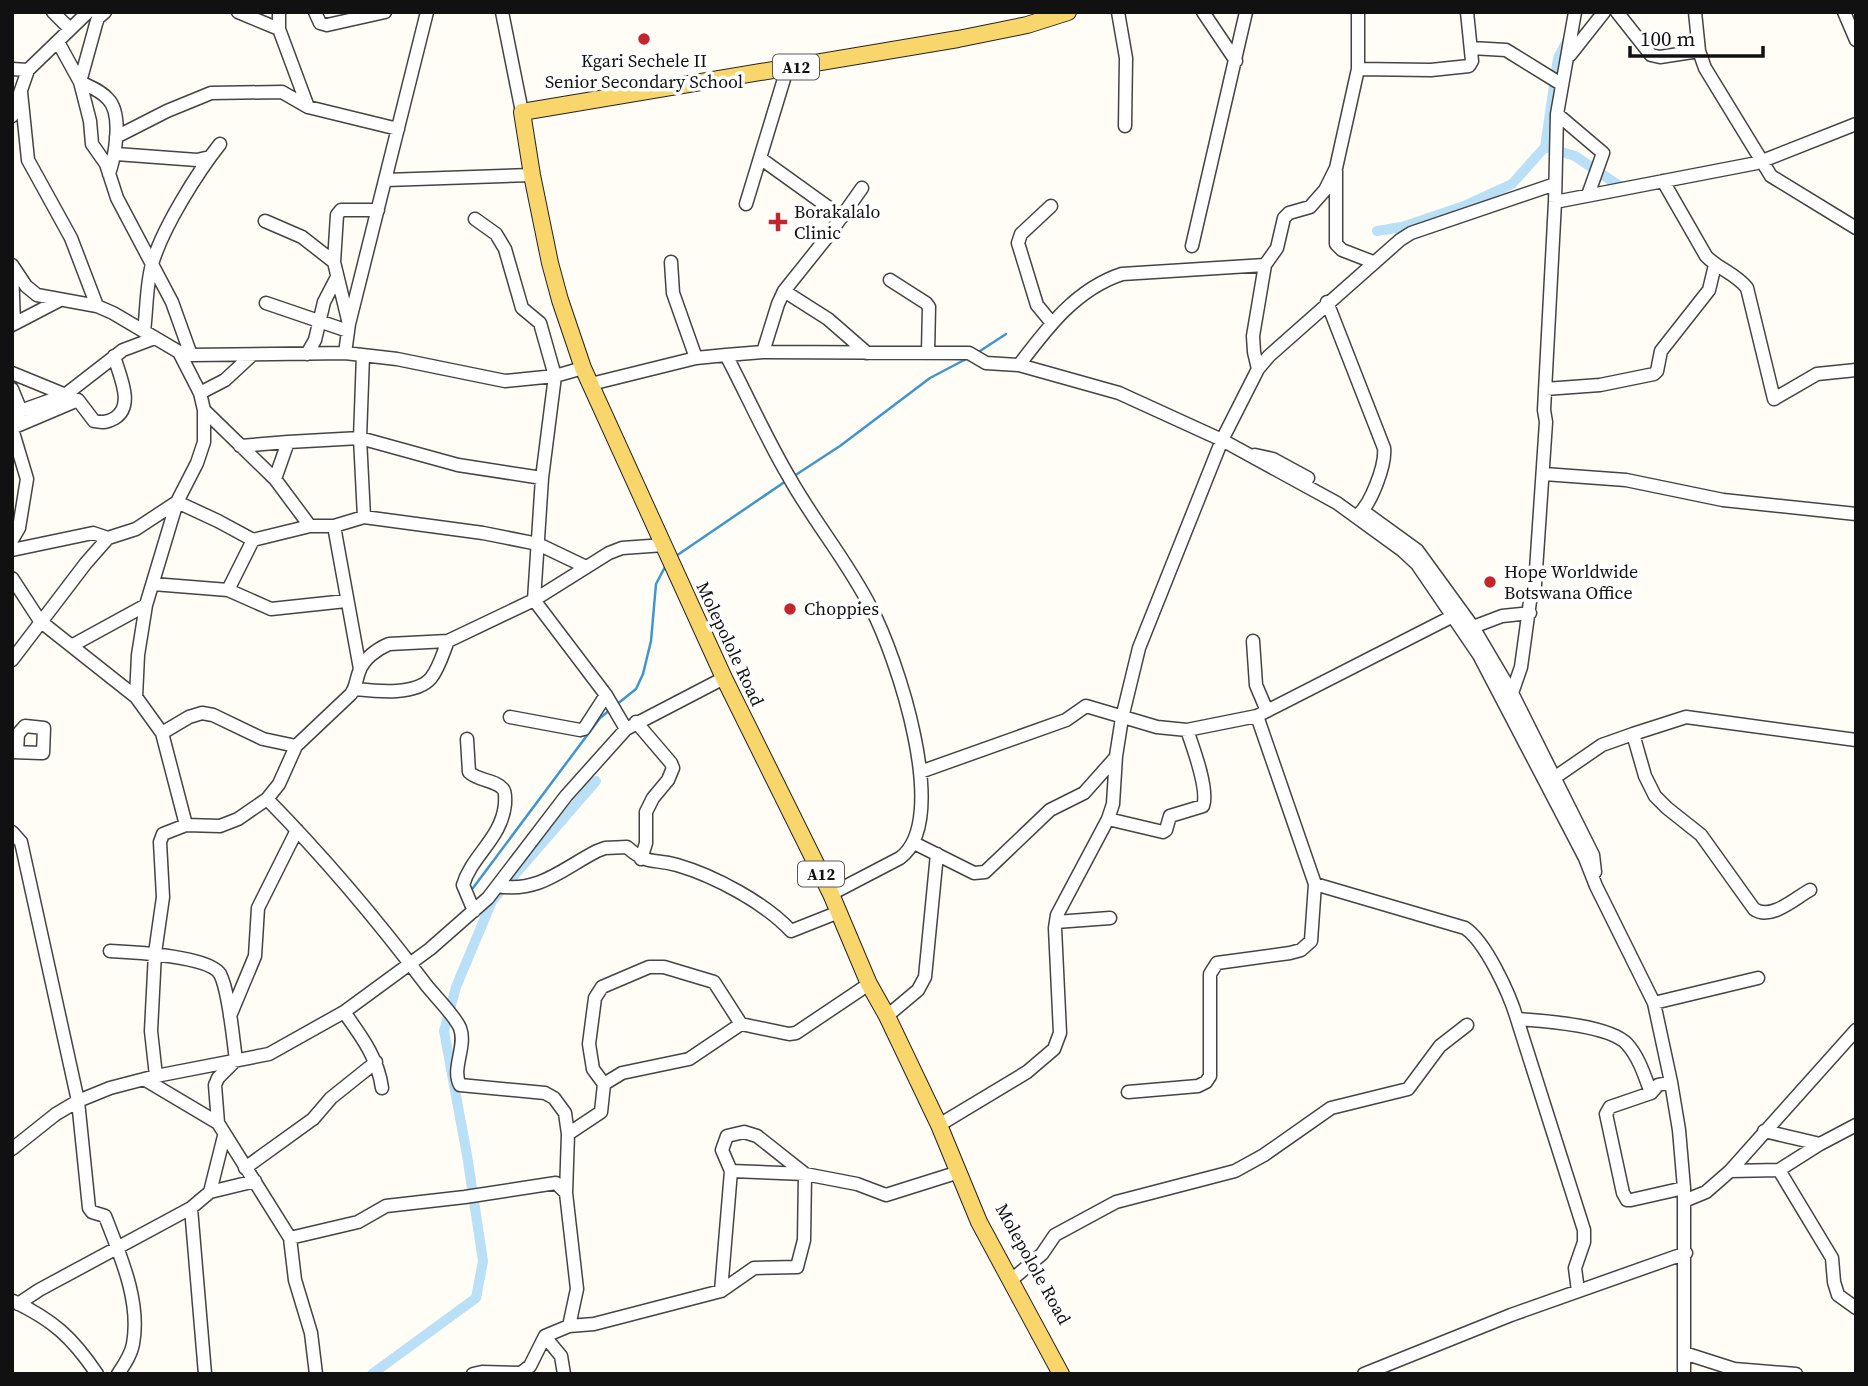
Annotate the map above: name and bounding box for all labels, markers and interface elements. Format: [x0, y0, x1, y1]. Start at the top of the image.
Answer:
scale bar [1630, 14, 1763, 58]
text: 100 m [1640, 24, 1695, 53]
marker: Kgari Sechele II Senior Secondary School [636, 31, 652, 47]
place label: Kgari Sechele II Senior Secondary School [545, 48, 743, 94]
road number: A12 [773, 54, 819, 80]
place label: Borakalalo Clinic [794, 199, 880, 245]
marker: Borakalalo Clinic [768, 212, 788, 232]
place label: Hope Worldwide Botswana Office [1504, 559, 1638, 605]
marker: Hope Worldwide Botswana Office [1482, 574, 1498, 590]
street label: Molepolole Road [691, 577, 770, 710]
place label: Choppies [804, 596, 879, 621]
marker: Choppies [782, 601, 798, 617]
road number: A12 [798, 862, 844, 887]
street label: Molepolole Road [990, 1199, 1077, 1329]

